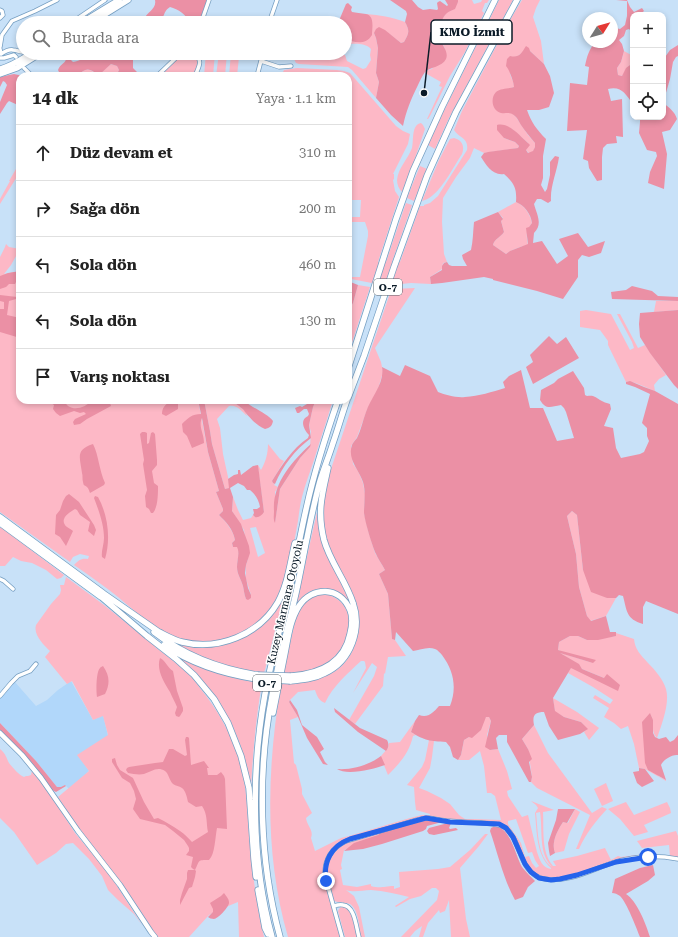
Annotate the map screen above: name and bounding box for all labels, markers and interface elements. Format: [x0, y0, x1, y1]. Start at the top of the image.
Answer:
north arrow [582, 12, 618, 48]
map controls [630, 12, 666, 120]
button: + [630, 12, 666, 48]
search box [16, 16, 352, 60]
callout: KMO İzmit [431, 20, 512, 44]
text: KMO İzmit [439, 25, 505, 39]
icon: search [30, 27, 52, 49]
text: Burada ara [62, 29, 139, 47]
button: − [630, 48, 666, 84]
button: locate [630, 84, 666, 120]
text: 14 dk [32, 88, 78, 108]
text: Yaya · 1.1 km [256, 91, 336, 106]
icon: ahead [32, 142, 54, 164]
text: Düz devam et [70, 144, 173, 162]
text: 310 m [299, 145, 336, 160]
icon: right [32, 198, 54, 220]
text: Sağa dön [70, 200, 140, 218]
text: 200 m [299, 201, 336, 216]
icon: left [32, 254, 54, 276]
text: Sola dön [70, 256, 137, 274]
text: 460 m [299, 257, 336, 272]
road number: O-7 [374, 279, 402, 295]
icon: left [32, 310, 54, 332]
text: Sola dön [70, 312, 137, 330]
text: 130 m [299, 313, 336, 328]
icon: arrive [32, 366, 54, 388]
text: Varış noktası [70, 368, 170, 386]
street label: Kuzey Marmara Otoyolu [265, 538, 306, 666]
road number: O-7 [253, 675, 281, 691]
route start [639, 848, 657, 866]
route end [317, 872, 335, 890]

